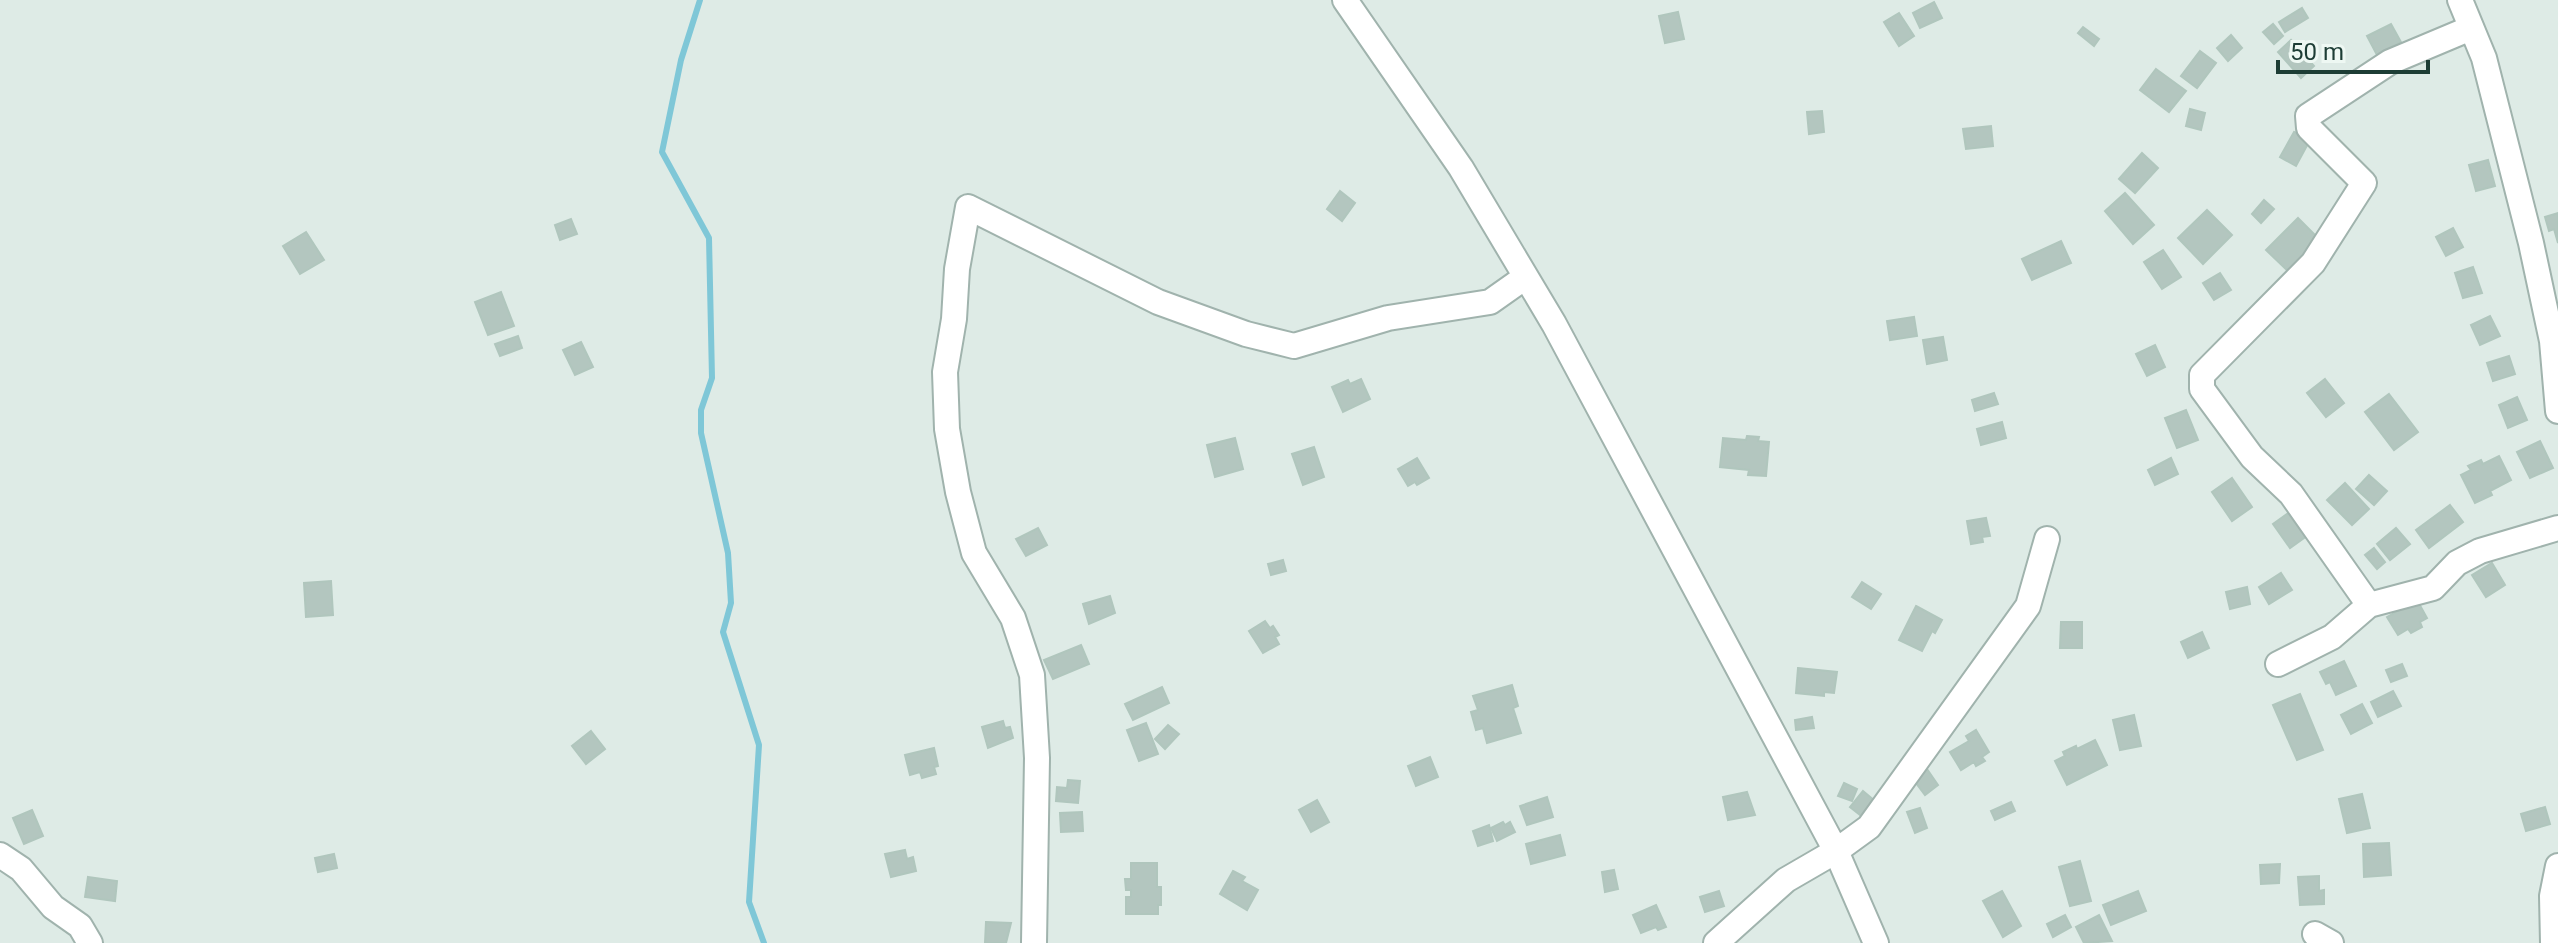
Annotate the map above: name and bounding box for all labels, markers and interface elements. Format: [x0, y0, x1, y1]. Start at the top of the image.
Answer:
scale bar [2278, 24, 2428, 74]
text: 50 m [2290, 38, 2344, 66]

